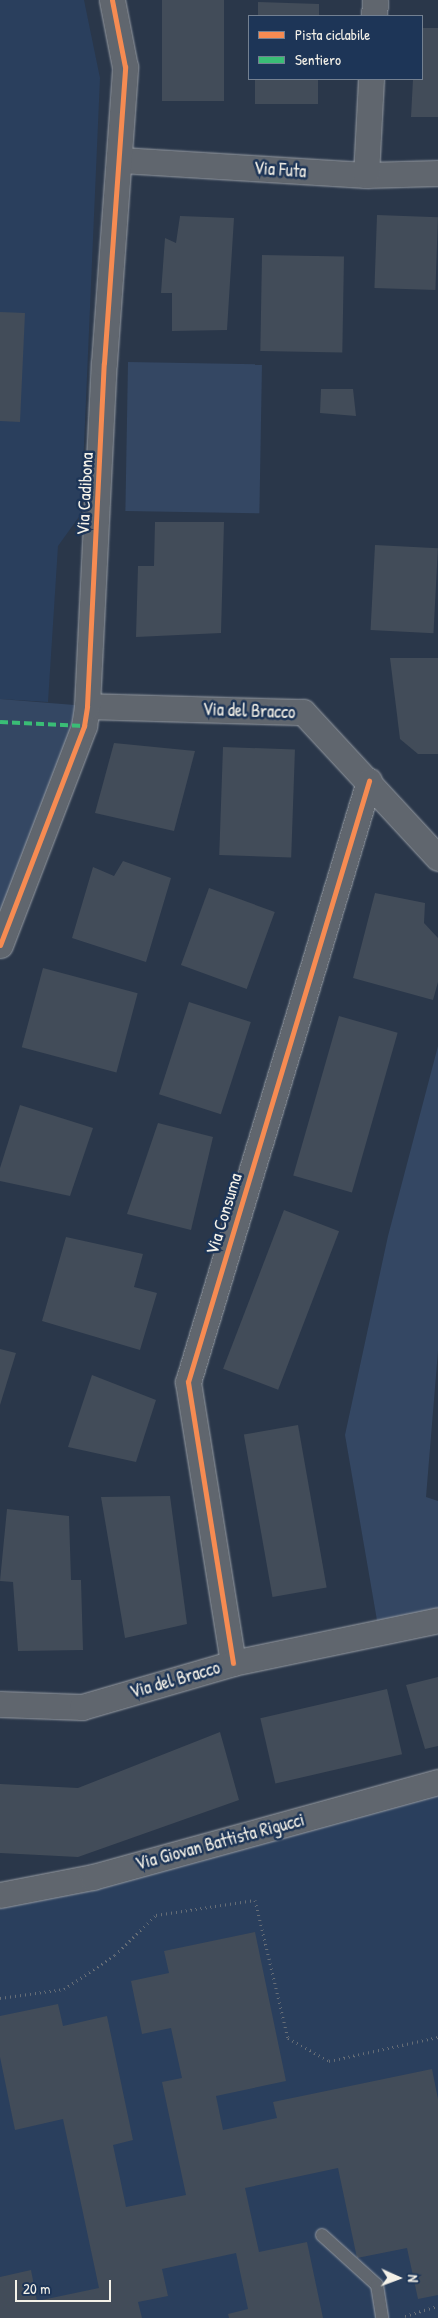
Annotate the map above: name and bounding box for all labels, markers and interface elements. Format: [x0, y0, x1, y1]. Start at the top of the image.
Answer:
legend [248, 15, 423, 80]
text: Pista ciclabile [295, 24, 370, 45]
text: Sentiero [295, 49, 341, 70]
street label: Via Futa [253, 157, 307, 183]
street label: Via Cadibona [72, 452, 98, 536]
street label: Via del Bracco [202, 699, 296, 723]
street label: Via Consuma [201, 1171, 247, 1257]
street label: Via del Bracco [127, 1657, 223, 1703]
street label: Via Giovan Battista Rigucci [133, 1809, 307, 1875]
north arrow [373, 2253, 423, 2303]
scale bar [18, 2270, 114, 2302]
text: N [404, 2274, 423, 2283]
text: 20 m [23, 2278, 50, 2299]

